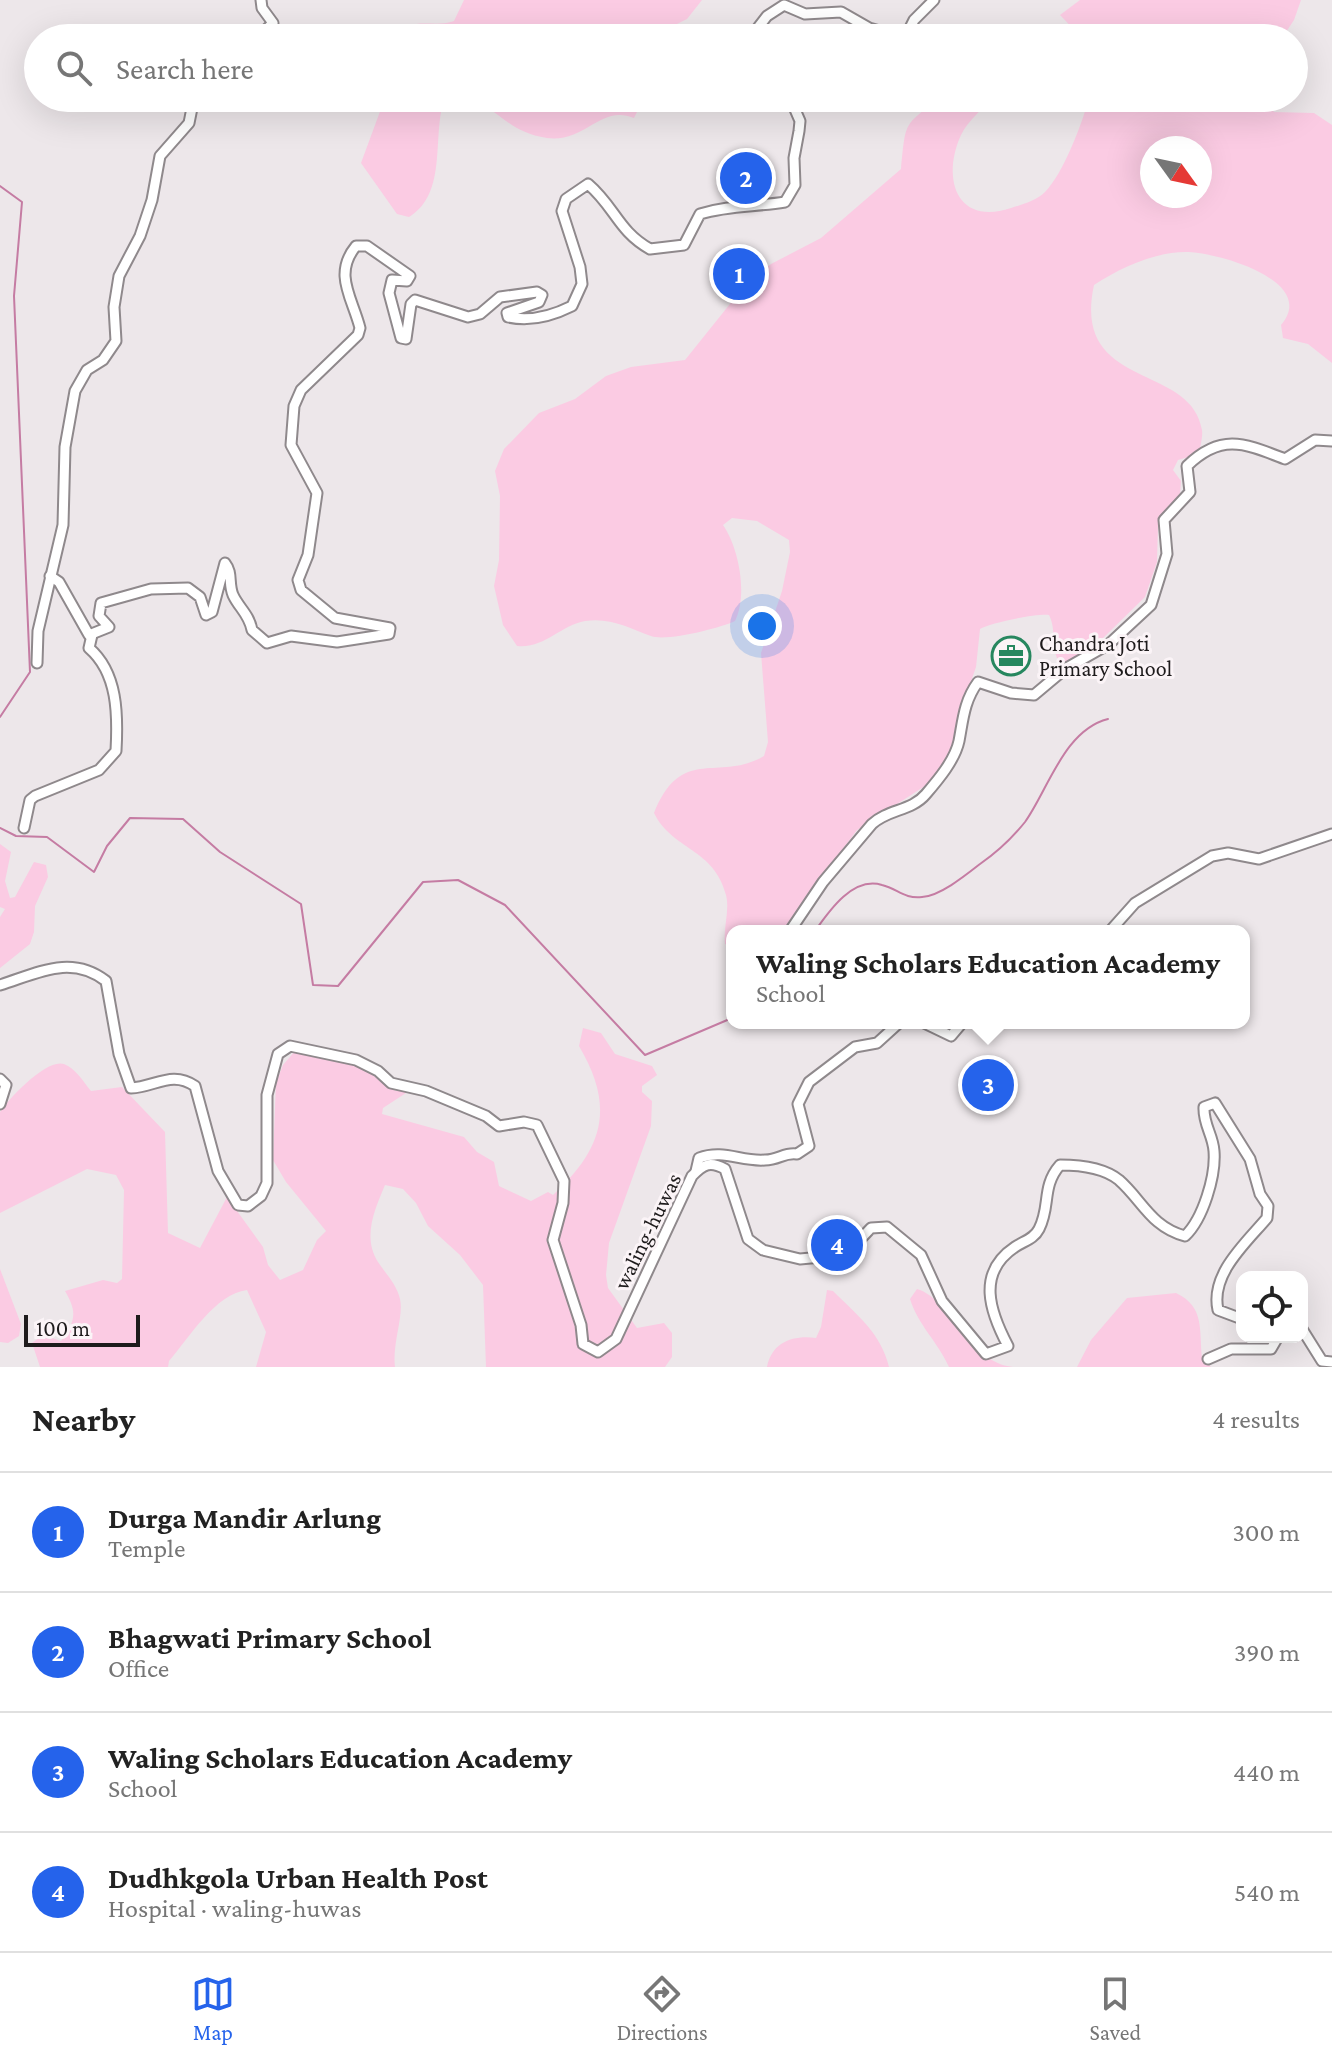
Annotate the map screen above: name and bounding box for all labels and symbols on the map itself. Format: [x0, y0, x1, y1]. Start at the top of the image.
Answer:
north arrow [1140, 136, 1212, 208]
pin: 2 [720, 148, 772, 208]
pin: 1 [713, 244, 765, 304]
your location [742, 606, 782, 646]
place label: Chandra Joti Primary School [1039, 631, 1173, 681]
office icon: Chandra Joti Primary School [990, 635, 1032, 677]
pin: 3 [962, 1055, 1014, 1115]
street label: waling-huwas [609, 1169, 686, 1294]
pin: 4 [811, 1215, 863, 1275]
scale bar [24, 1311, 140, 1347]

